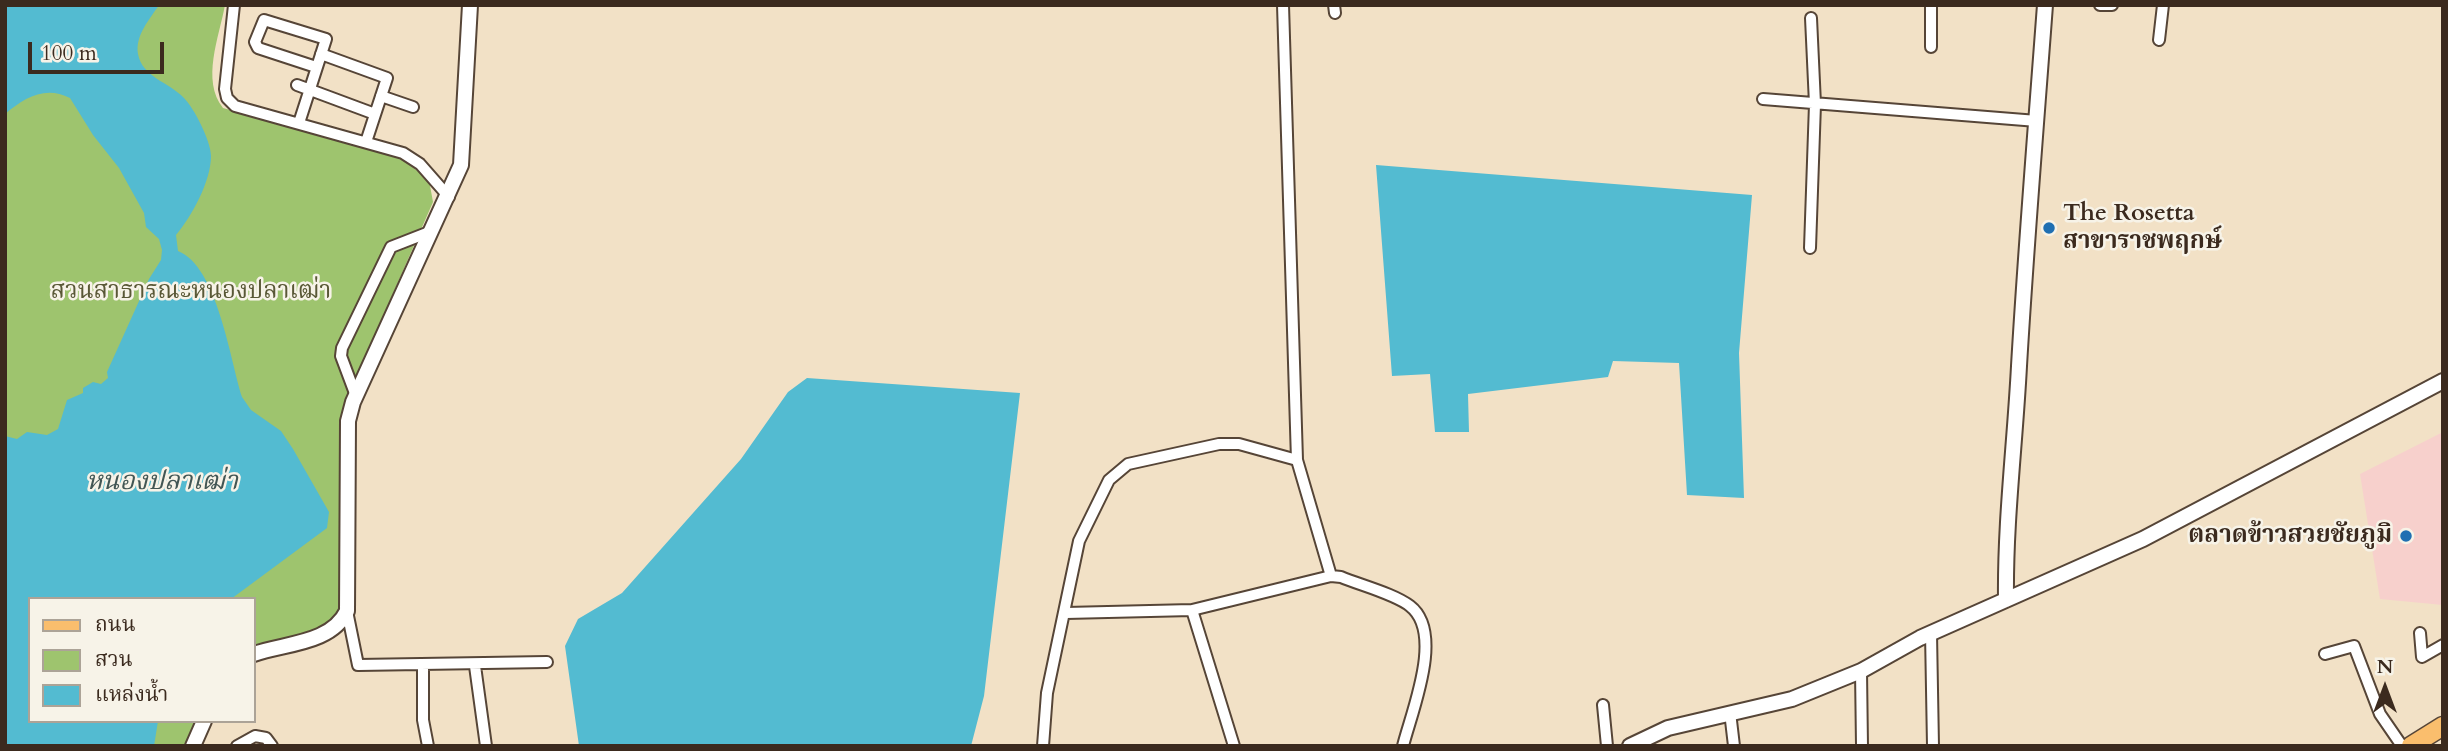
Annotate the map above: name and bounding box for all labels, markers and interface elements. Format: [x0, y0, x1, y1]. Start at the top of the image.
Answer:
scale bar [32, 28, 168, 72]
text: 100 m [41, 39, 97, 68]
place label: The Rosetta สาขาราชพฤกษ์ [2063, 200, 2222, 256]
marker: The Rosetta สาขาราชพฤกษ์ [2041, 220, 2057, 236]
park label: สวนสาธารณะหนองปลาเฒ่า [51, 278, 331, 306]
water label: หนองปลาเฒ่า [86, 467, 238, 499]
place label: ตลาดข้าวสวยชัยภูมิ [2188, 522, 2392, 550]
marker: ตลาดข้าวสวยชัยภูมิ [2398, 528, 2414, 544]
legend [28, 597, 256, 723]
text: ถนน [95, 610, 136, 639]
text: สวน [95, 645, 133, 674]
north arrow [2350, 653, 2420, 723]
text: N [2377, 654, 2393, 680]
text: แหล่งน้ำ [95, 680, 168, 709]

